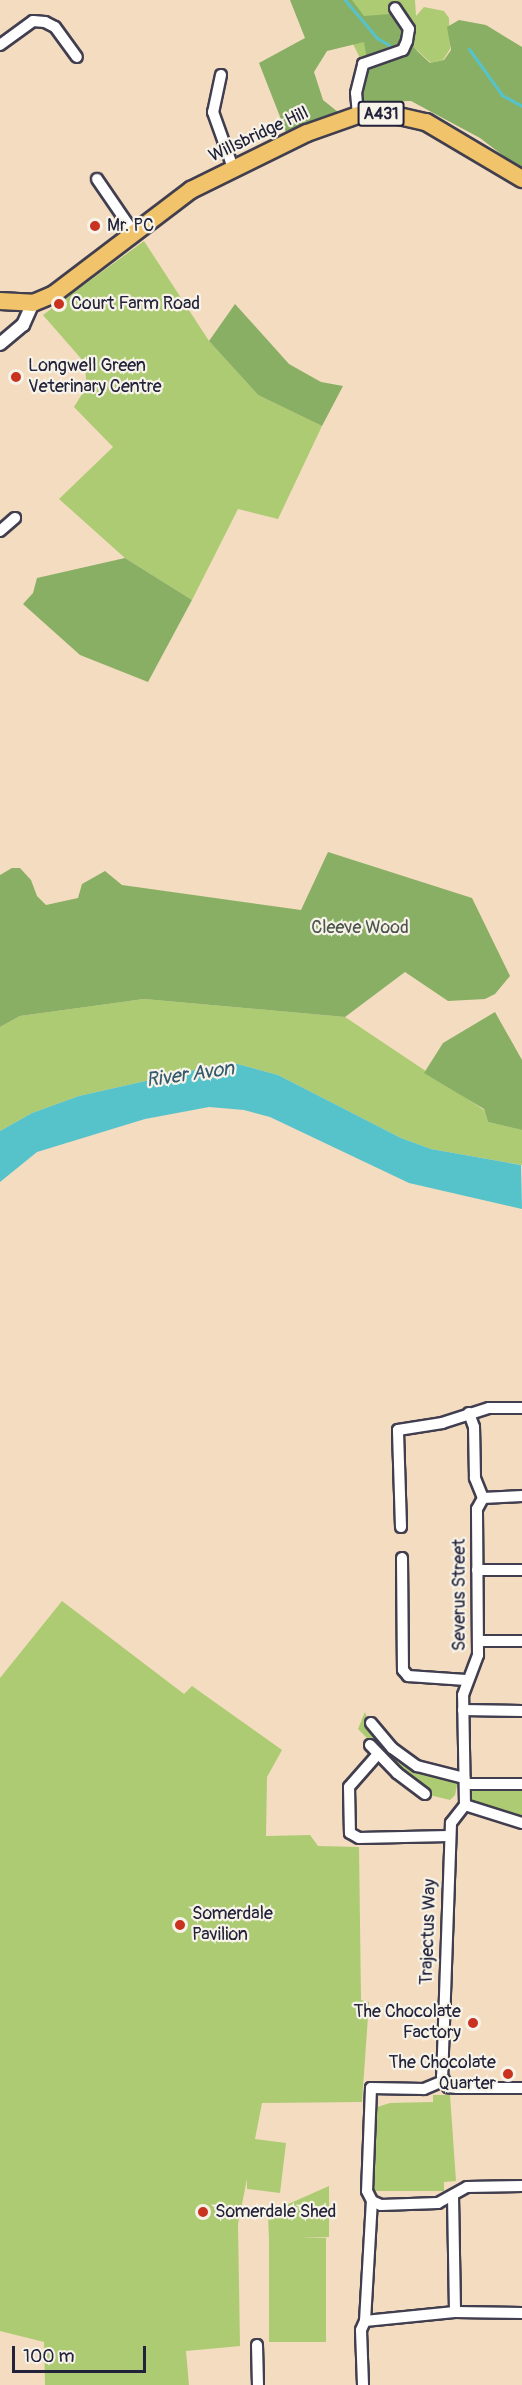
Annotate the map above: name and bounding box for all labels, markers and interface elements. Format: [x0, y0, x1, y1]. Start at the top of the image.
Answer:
road number: A431 [357, 101, 405, 127]
street label: Willsbridge Hill [206, 103, 312, 167]
place label: Mr. PC [107, 215, 154, 237]
marker: Mr. PC [88, 219, 102, 233]
place label: Court Farm Road [71, 293, 200, 315]
marker: Court Farm Road [52, 297, 66, 311]
place label: Longwell Green Veterinary Centre [28, 356, 162, 398]
marker: Longwell Green Veterinary Centre [9, 370, 23, 384]
park label: Cleeve Wood [311, 917, 409, 939]
water label: River Avon [144, 1056, 236, 1092]
street label: Severus Street [449, 1539, 471, 1651]
street label: Trajectus Way [416, 1879, 442, 1985]
place label: Somerdale Pavilion [192, 1904, 273, 1946]
marker: Somerdale Pavilion [173, 1918, 187, 1932]
place label: The Chocolate Factory [354, 2002, 461, 2044]
marker: The Chocolate Factory [466, 2016, 480, 2030]
place label: The Chocolate Quarter [389, 2053, 496, 2096]
marker: The Chocolate Quarter [501, 2067, 515, 2081]
place label: Somerdale Shed [215, 2201, 336, 2223]
marker: Somerdale Shed [196, 2205, 210, 2219]
scale bar [15, 2334, 148, 2372]
text: 100 m [23, 2345, 75, 2368]

